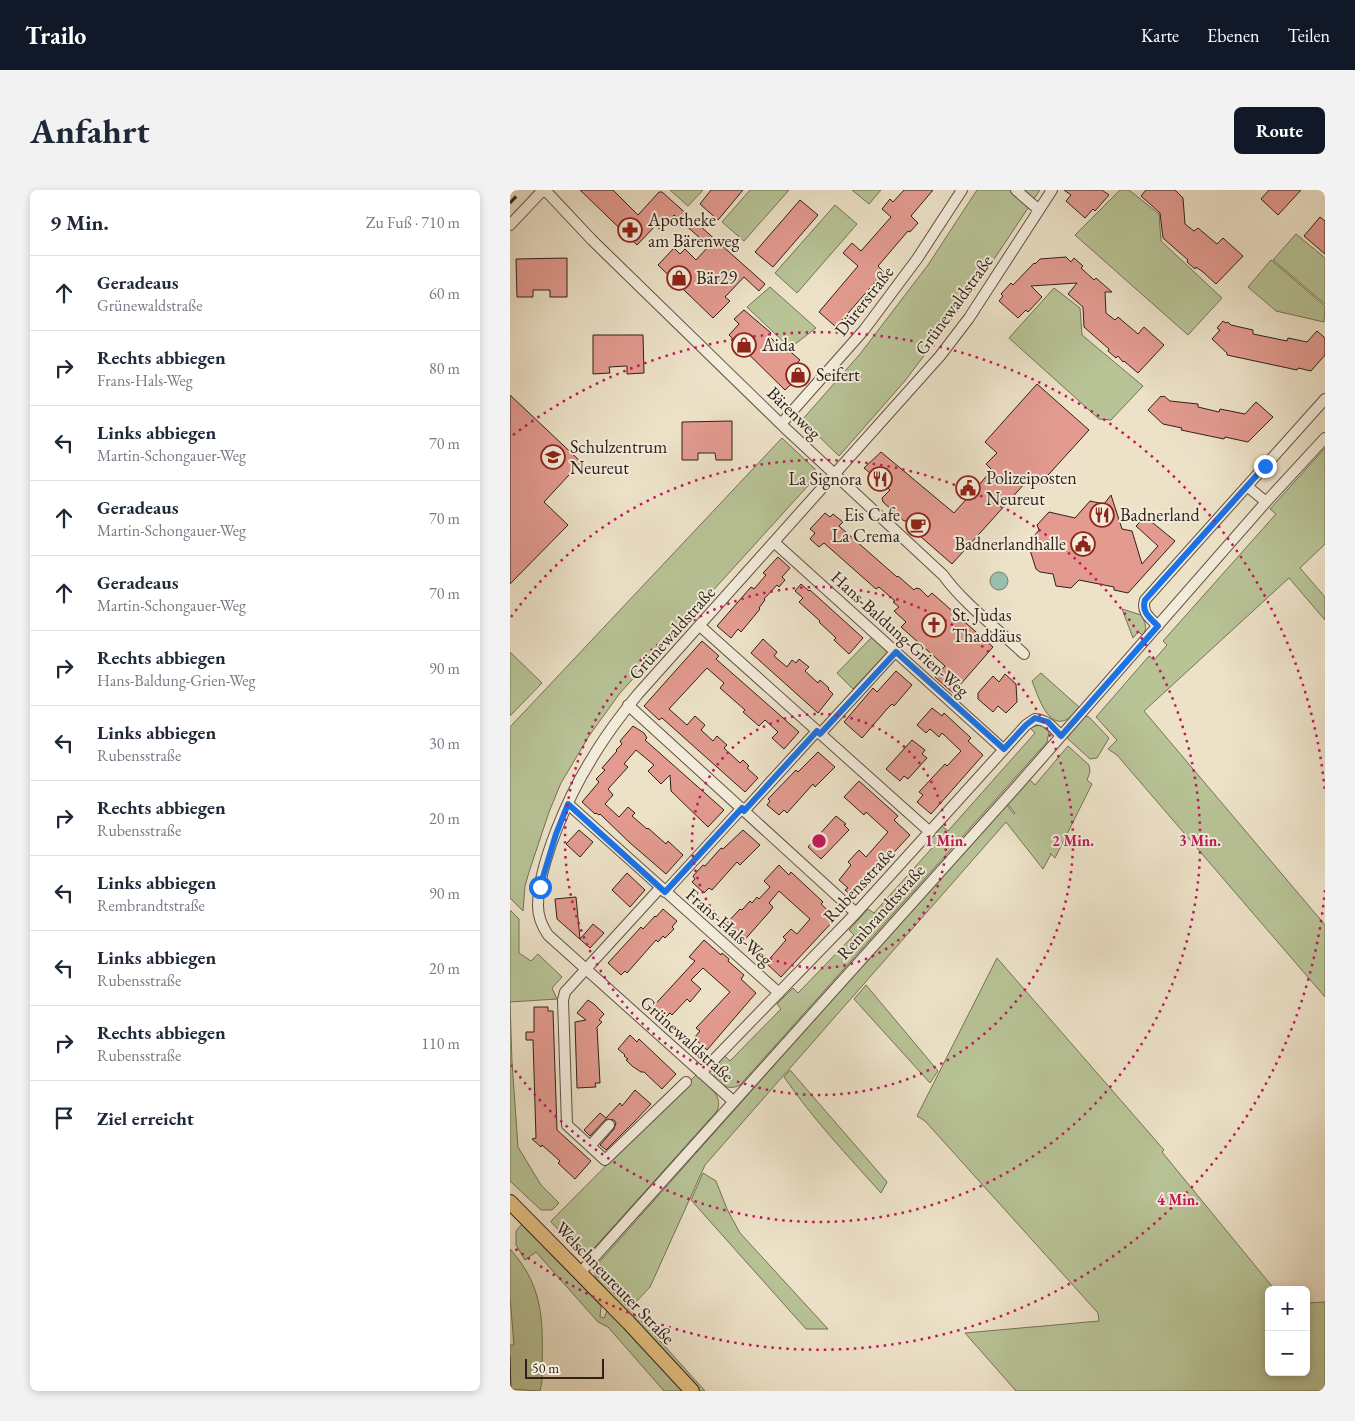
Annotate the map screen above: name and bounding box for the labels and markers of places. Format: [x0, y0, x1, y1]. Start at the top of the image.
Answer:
place label: Apotheke am Bärenweg [647, 208, 740, 252]
pharmacy icon: Apotheke am Bärenweg [617, 217, 643, 243]
shop icon: Bär29 [666, 265, 692, 291]
place label: Bär29 [696, 266, 737, 289]
shop icon: Aida [731, 332, 757, 358]
place label: Aida [761, 333, 796, 356]
shop icon: Seifert [785, 362, 811, 388]
place label: Seifert [816, 363, 860, 386]
place label: Schulzentrum Neureut [570, 435, 667, 479]
school or university icon: Schulzentrum Neureut [540, 444, 566, 470]
restaurant icon: La Signora [867, 466, 893, 492]
place label: Polizeiposten Neureut [986, 466, 1077, 510]
place label: La Signora [788, 467, 863, 490]
public building icon: Polizeiposten Neureut [955, 475, 981, 501]
restaurant icon: Badnerland [1089, 502, 1115, 528]
place label: Eis Cafe La Crema [832, 503, 901, 547]
place label: Badnerland [1120, 503, 1200, 526]
cafe icon: Eis Cafe La Crema [905, 512, 931, 538]
public building icon: Badnerlandhalle [1070, 531, 1096, 557]
place label: Badnerlandhalle [954, 532, 1066, 555]
place label: St. Judas Thaddäus [952, 603, 1021, 647]
church icon: St. Judas Thaddäus [921, 612, 947, 638]
centre of rings [810, 832, 828, 850]

